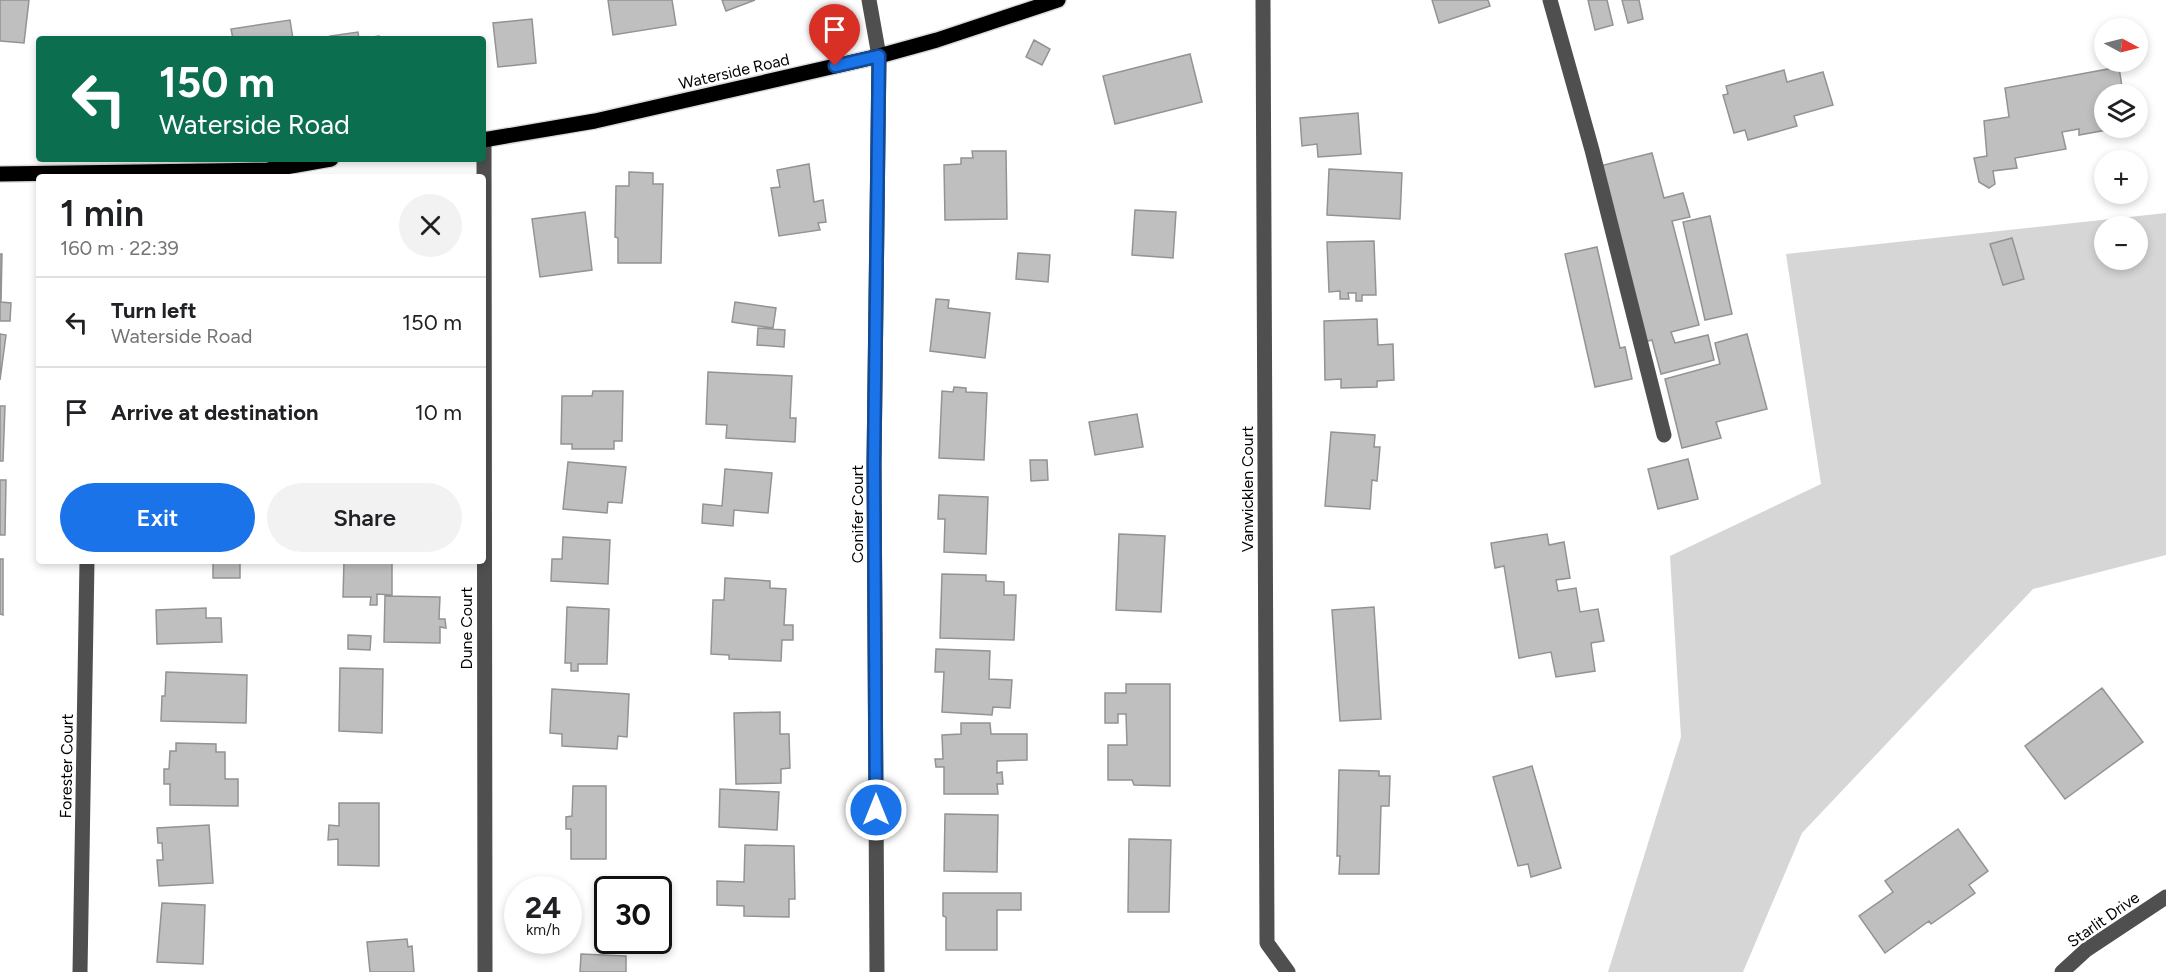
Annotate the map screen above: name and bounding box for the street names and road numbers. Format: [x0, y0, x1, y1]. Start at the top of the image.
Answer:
street label: Waterside Road [677, 50, 791, 93]
street label: Vanwicklen Court [1238, 426, 1257, 552]
street label: Conifer Court [848, 465, 867, 563]
street label: Dune Court [457, 587, 476, 669]
street label: Forester Court [56, 713, 77, 819]
street label: Starlit Drive [2064, 887, 2143, 951]

